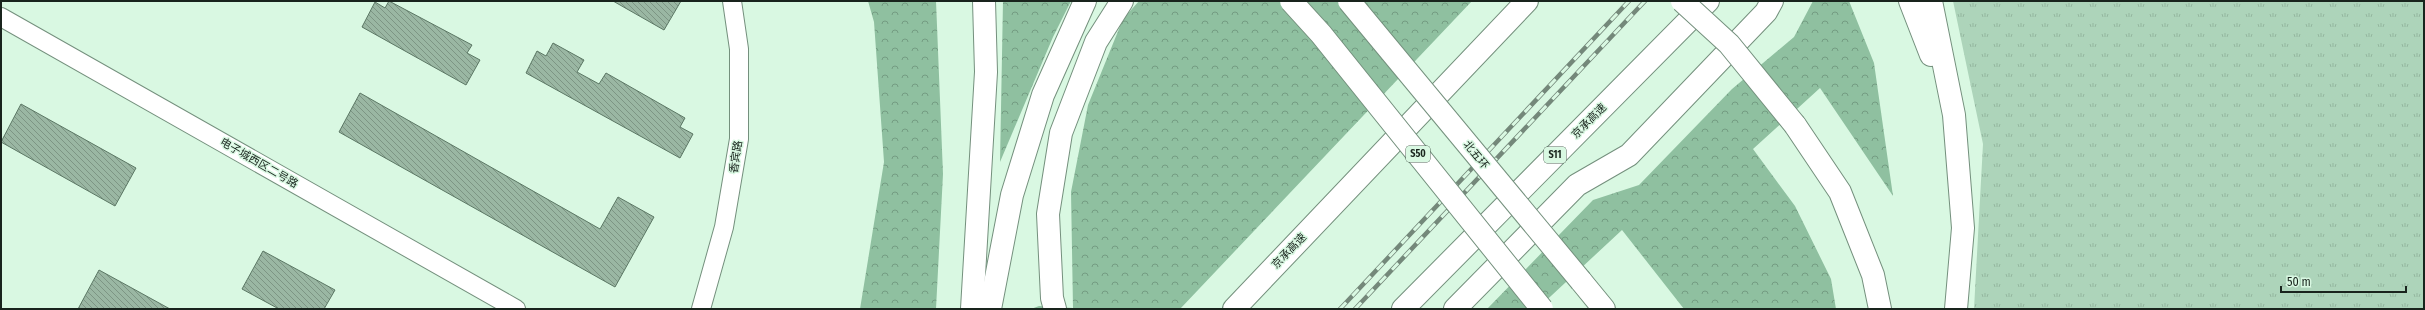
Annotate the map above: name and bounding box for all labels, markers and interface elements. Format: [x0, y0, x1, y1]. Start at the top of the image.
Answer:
street label: 京承高速 [1569, 101, 1609, 141]
street label: 电子城西区二号路 [218, 135, 300, 191]
street label: 北五环 [1460, 138, 1492, 172]
street label: 香宾路 [727, 140, 745, 174]
road number: S50 [1406, 146, 1430, 162]
road number: S11 [1544, 147, 1566, 163]
street label: 京承高速 [1269, 231, 1309, 271]
scale bar [2281, 268, 2406, 294]
text: 50 m [2287, 275, 2311, 289]

